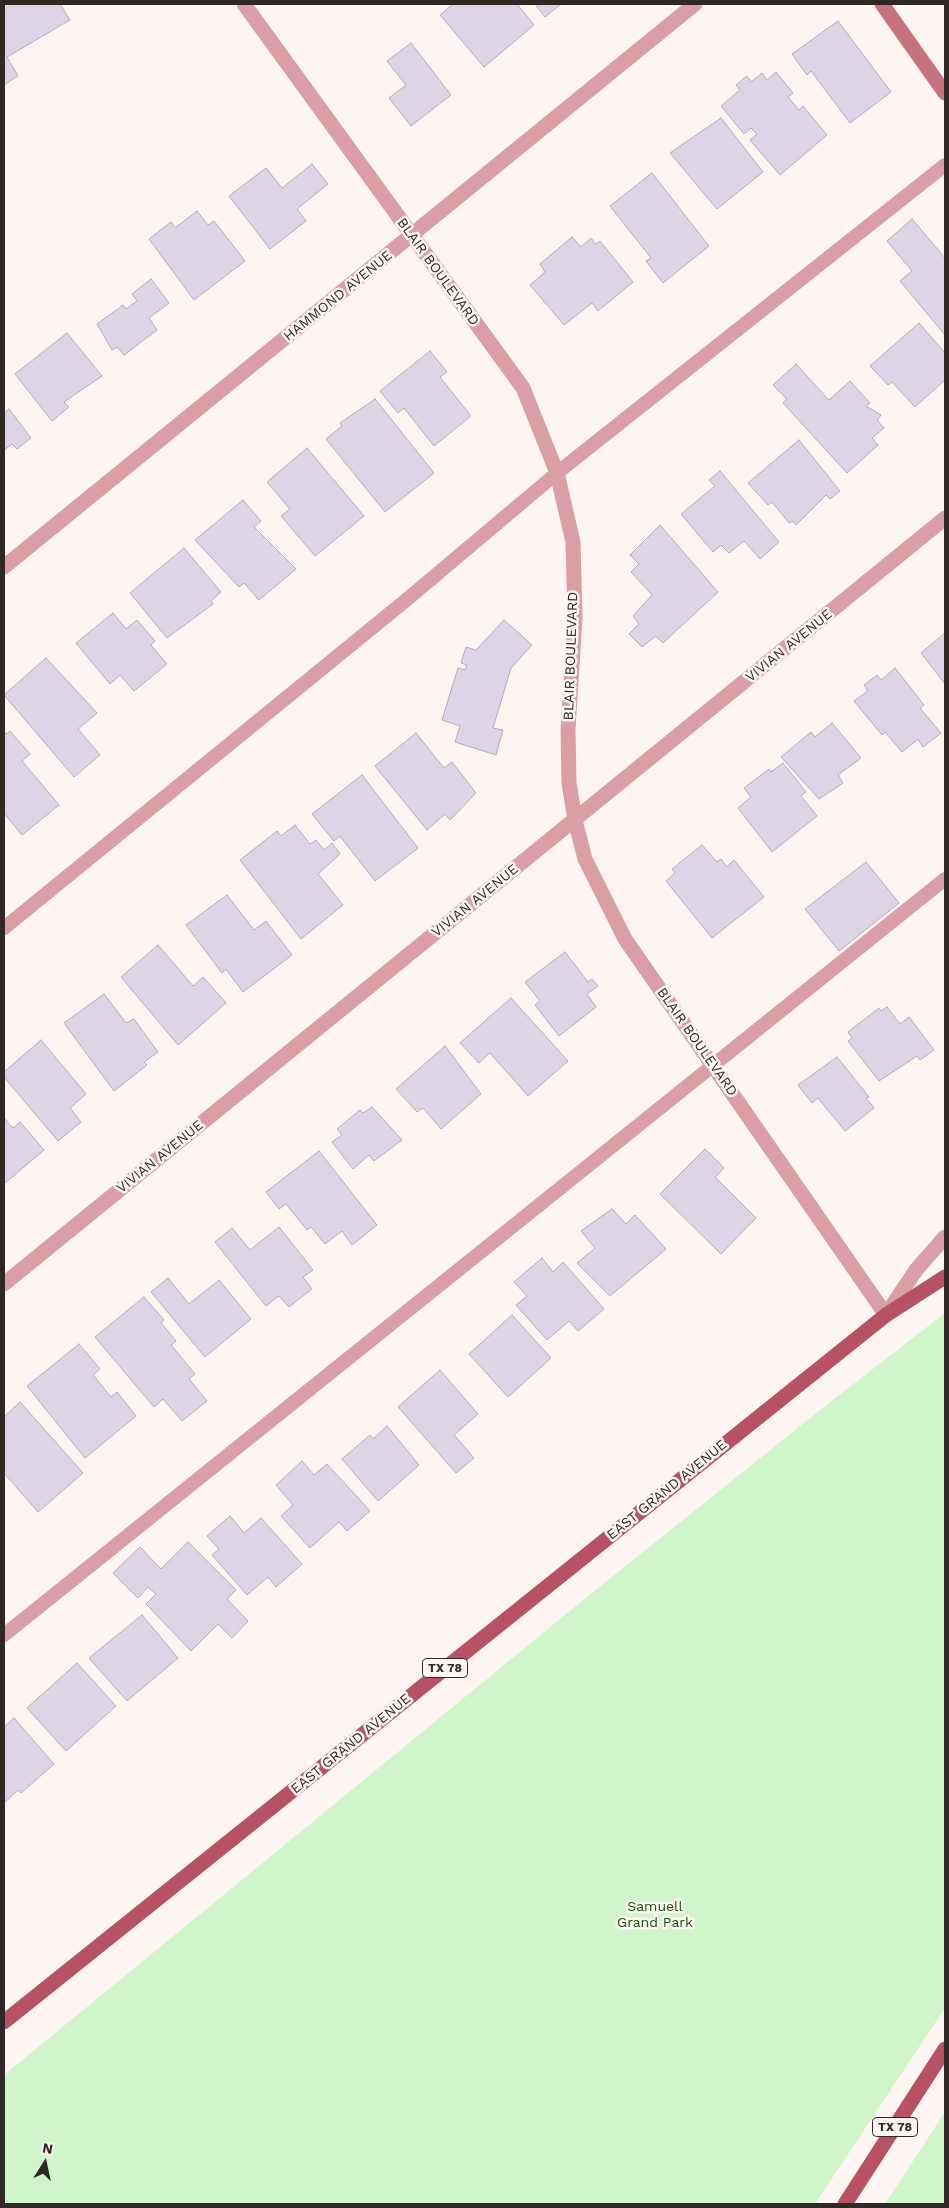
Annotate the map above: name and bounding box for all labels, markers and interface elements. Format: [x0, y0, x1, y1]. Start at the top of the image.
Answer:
street label: BLAIR BOULEVARD [393, 215, 483, 329]
street label: HAMMOND AVENUE [280, 247, 396, 345]
street label: BLAIR BOULEVARD [560, 591, 582, 721]
street label: VIVIAN AVENUE [742, 606, 836, 686]
street label: VIVIAN AVENUE [428, 861, 522, 941]
street label: BLAIR BOULEVARD [653, 984, 741, 1100]
street label: VIVIAN AVENUE [113, 1117, 207, 1197]
street label: EAST GRAND AVENUE [604, 1437, 730, 1543]
road number: TX 78 [422, 1659, 468, 1678]
street label: EAST GRAND AVENUE [288, 1691, 414, 1797]
park label: Samuell Grand Park [617, 1899, 693, 1931]
road number: TX 78 [872, 2118, 918, 2136]
north arrow [20, 2138, 70, 2188]
text: N [41, 2139, 54, 2157]

